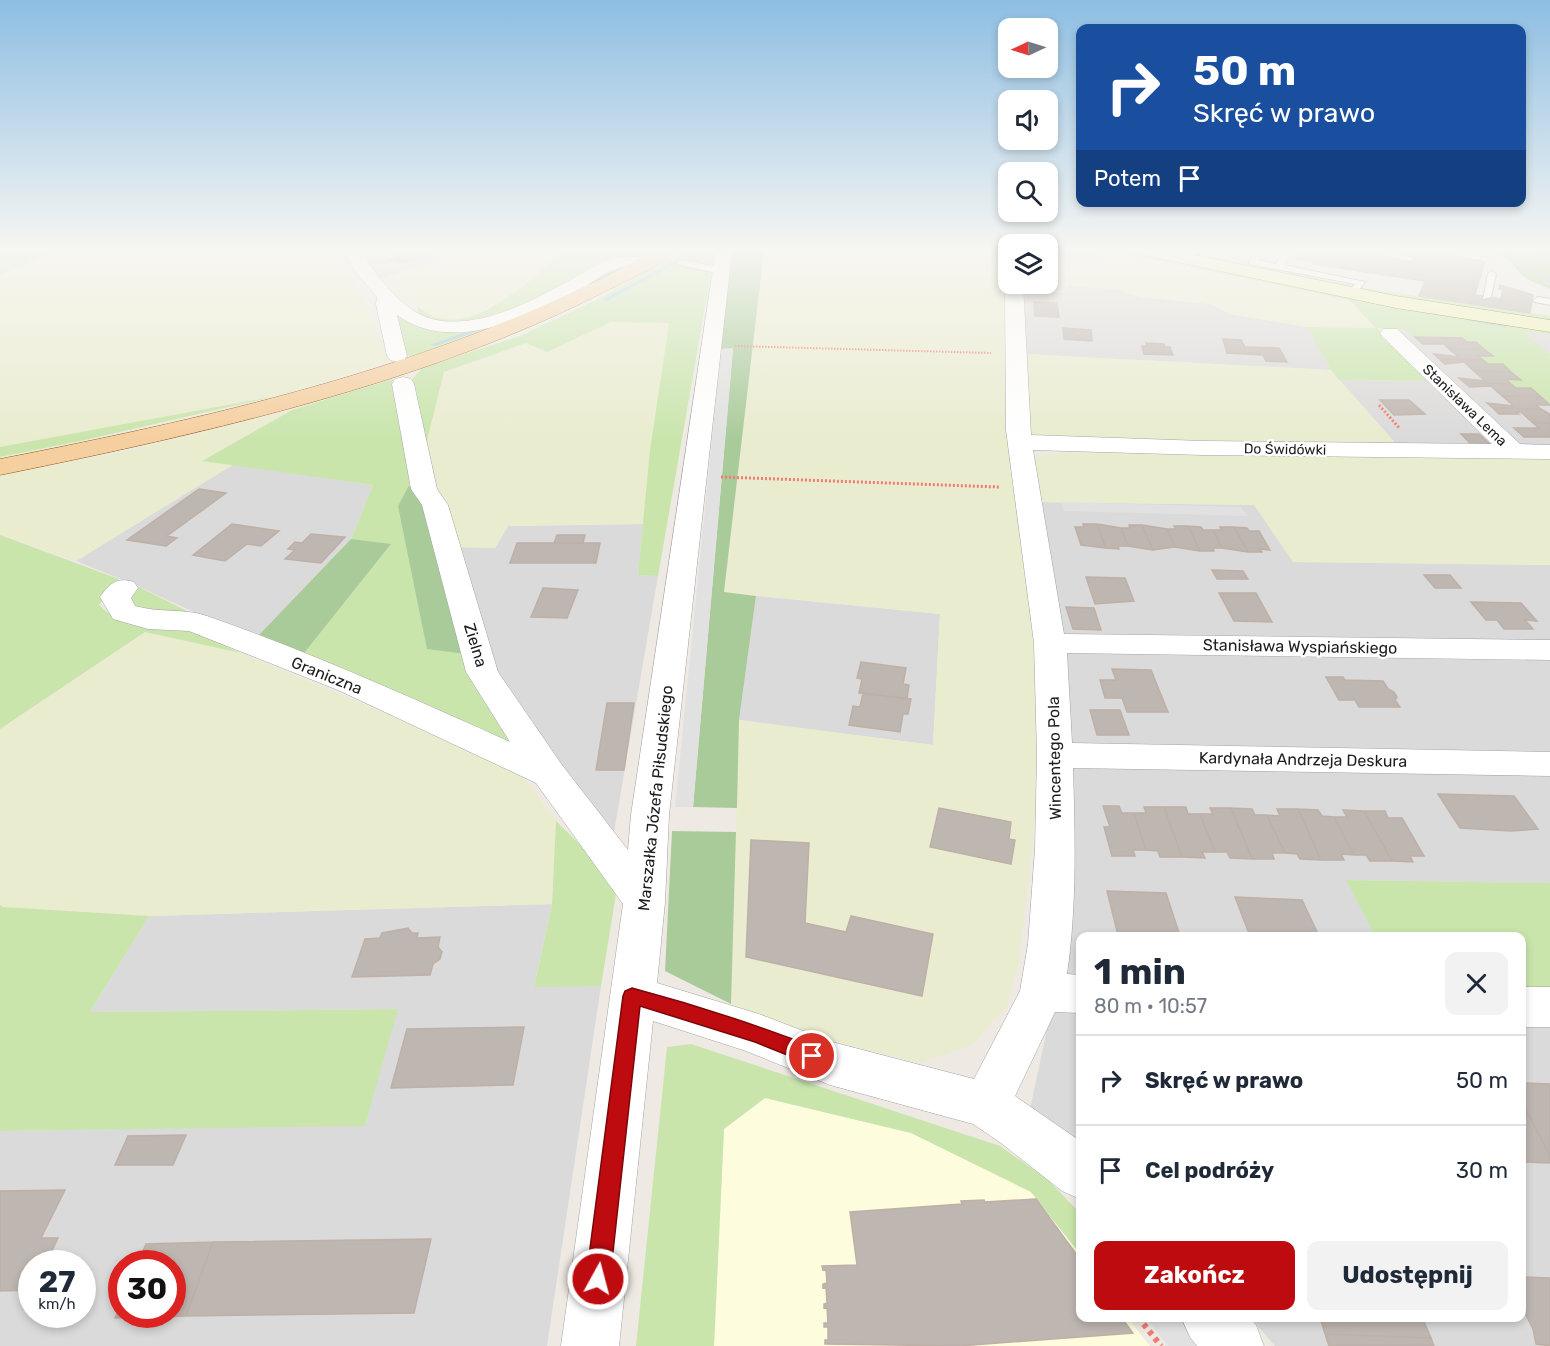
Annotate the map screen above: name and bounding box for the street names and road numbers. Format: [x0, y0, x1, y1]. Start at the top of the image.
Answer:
street label: Stanisława Lema [1419, 361, 1510, 450]
street label: Do Świdówki [1244, 439, 1326, 459]
street label: Zielna [460, 621, 491, 669]
street label: Stanisława Wyspiańskiego [1203, 635, 1397, 658]
street label: Graniczna [289, 653, 365, 698]
street label: Marszałka Józefa Piłsudskiego [634, 684, 677, 912]
street label: Wincentego Pola [1044, 696, 1065, 820]
street label: Kardynała Andrzeja Deskura [1199, 748, 1407, 771]

